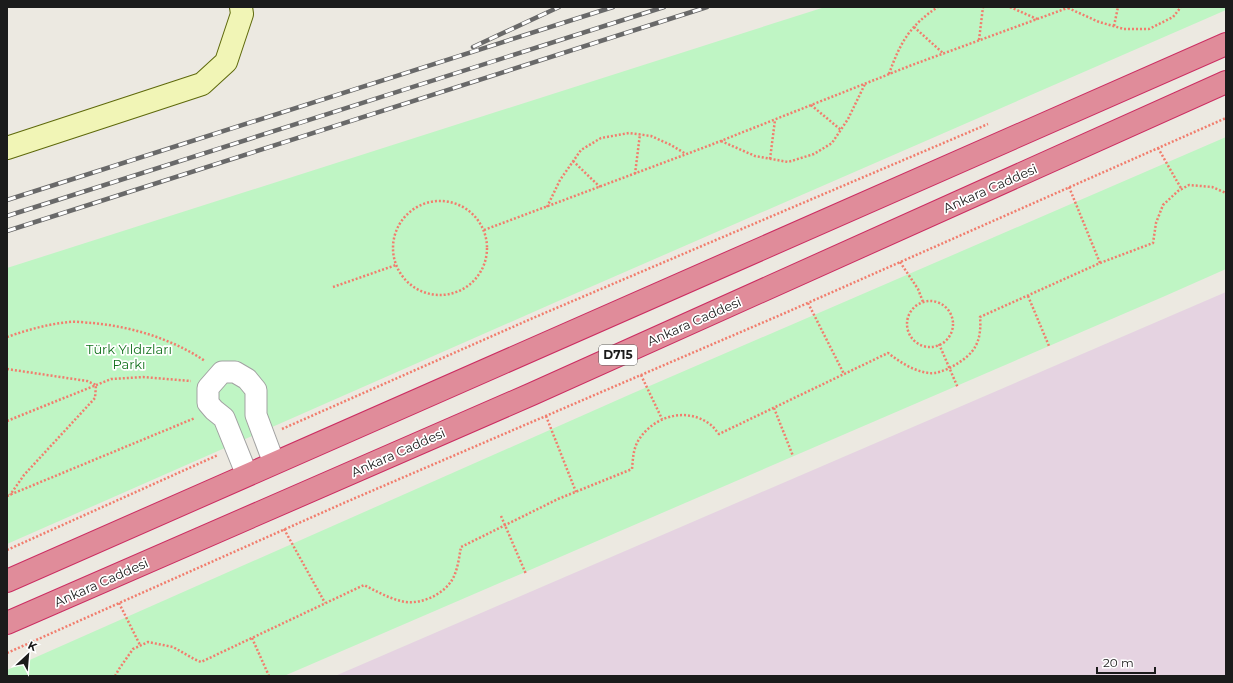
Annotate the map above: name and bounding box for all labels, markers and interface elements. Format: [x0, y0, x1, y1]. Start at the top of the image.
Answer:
street label: Ankara Caddesi [940, 160, 1040, 216]
street label: Ankara Caddesi [644, 293, 744, 349]
park label: Türk Yıldızları Parkı [86, 341, 172, 372]
road number: D715 [599, 345, 637, 365]
street label: Ankara Caddesi [348, 424, 448, 480]
street label: Ankara Caddesi [51, 554, 151, 610]
north arrow [8, 635, 48, 675]
text: K [26, 638, 40, 654]
scale bar [1097, 649, 1155, 675]
text: 20 m [1103, 655, 1134, 670]

